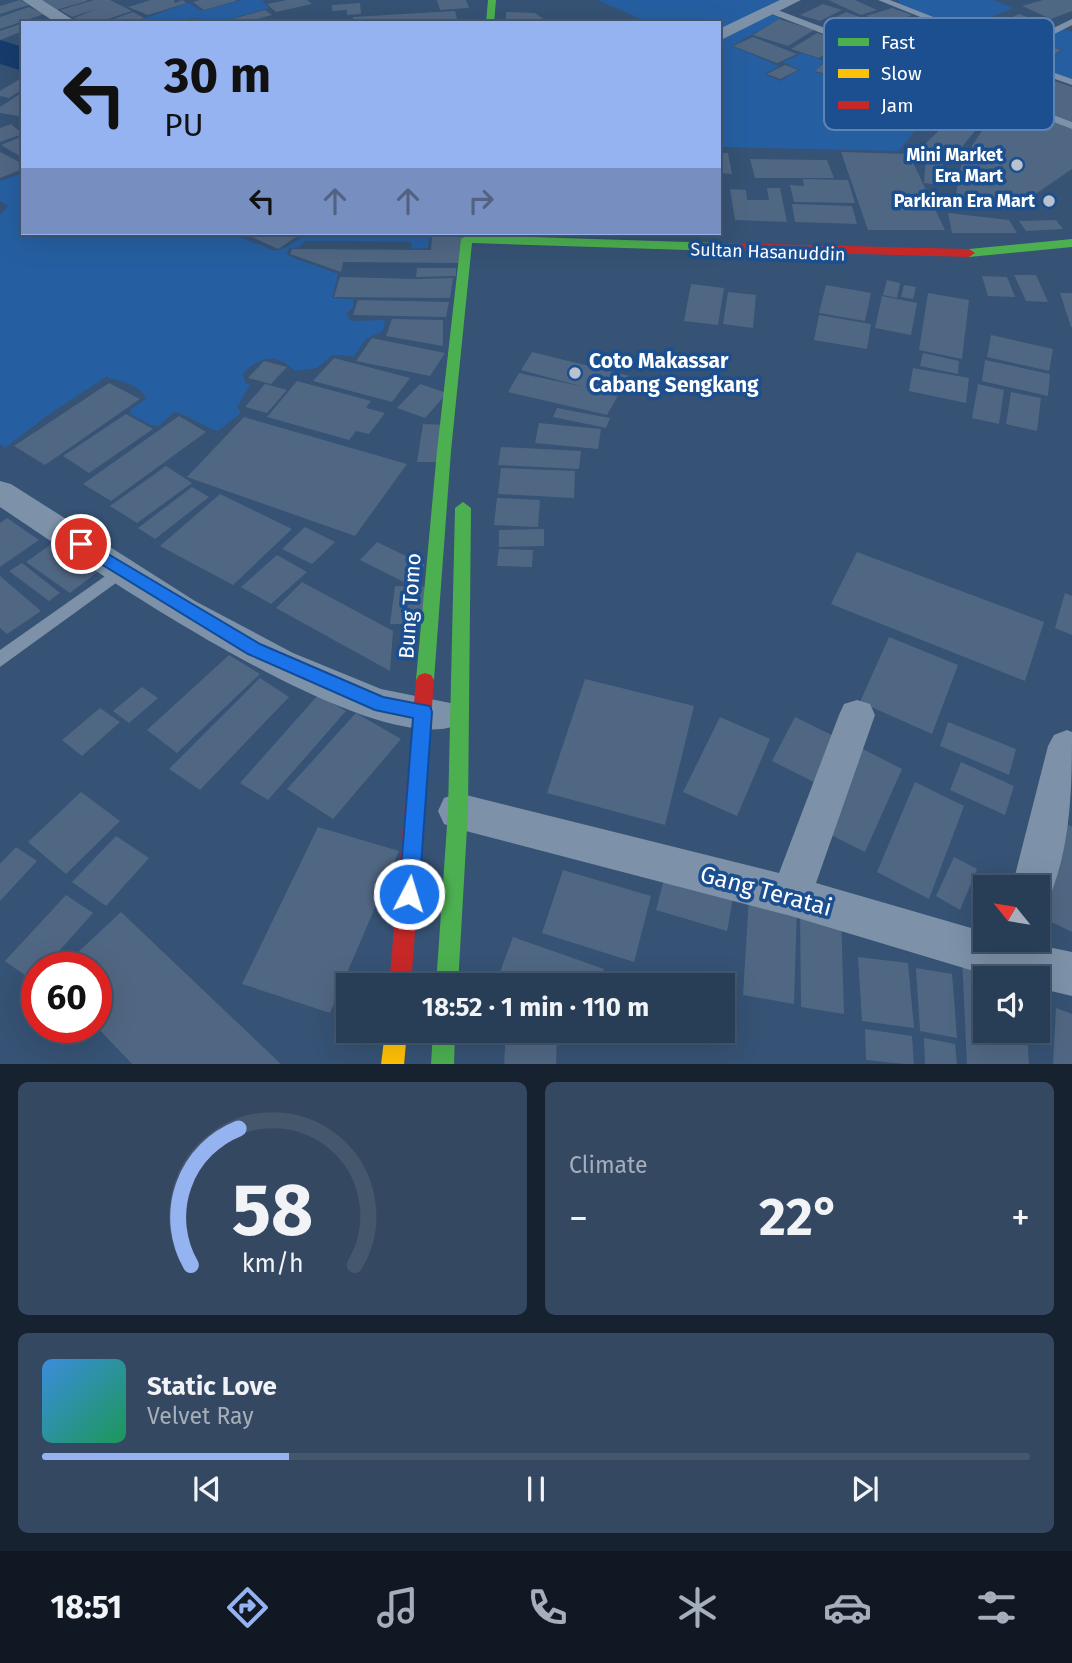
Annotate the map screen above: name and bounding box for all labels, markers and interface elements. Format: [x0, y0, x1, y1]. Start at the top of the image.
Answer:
legend [824, 18, 1054, 130]
text: Fast [881, 31, 915, 54]
text: 30 m [164, 46, 271, 105]
icon: left [49, 49, 140, 140]
text: Slow [881, 62, 922, 85]
text: Jam [881, 94, 913, 117]
text: PU [164, 106, 204, 144]
place label: Mini Market Era Mart [906, 144, 1004, 187]
marker: Mini Market Era Mart [1009, 157, 1025, 173]
icon: left [243, 182, 281, 220]
icon: ahead [316, 182, 354, 220]
icon: ahead [389, 182, 427, 220]
icon: right [462, 182, 500, 220]
place label: Parkiran Era Mart [894, 190, 1036, 212]
marker: Parkiran Era Mart [1041, 193, 1057, 209]
street label: Sultan Hasanuddin [690, 238, 846, 266]
place label: Coto Makassar Cabang Sengkang [589, 348, 759, 398]
marker: Coto Makassar Cabang Sengkang [567, 365, 583, 381]
pin [51, 514, 111, 574]
icon: arrive [62, 525, 100, 563]
street label: Bung Tomo [393, 552, 427, 660]
position arrow [372, 857, 446, 931]
street label: Gang Teratai [697, 860, 835, 922]
north arrow [973, 875, 1050, 952]
map controls [973, 875, 1050, 1043]
speed limit sign: 60 [21, 952, 112, 1043]
button: sound [973, 966, 1050, 1043]
text: 18:52 · 1 min · 110 m [422, 992, 649, 1023]
text: Climate [569, 1151, 648, 1179]
text: 58 [232, 1167, 313, 1254]
text: 22° [759, 1186, 840, 1249]
text: − [569, 1195, 588, 1241]
text: + [1011, 1195, 1030, 1241]
text: km/h [242, 1248, 303, 1278]
text: Static Love [147, 1371, 277, 1402]
text: Velvet Ray [147, 1402, 254, 1430]
icon: previous [188, 1470, 226, 1508]
icon: pause [517, 1470, 555, 1508]
icon: next [846, 1470, 884, 1508]
icon: directions [223, 1583, 272, 1632]
icon: music [373, 1583, 422, 1632]
icon: phone [523, 1583, 572, 1632]
icon: climate [673, 1583, 722, 1632]
icon: car [823, 1583, 872, 1632]
icon: filters [972, 1583, 1021, 1632]
text: 18:51 [50, 1588, 122, 1626]

